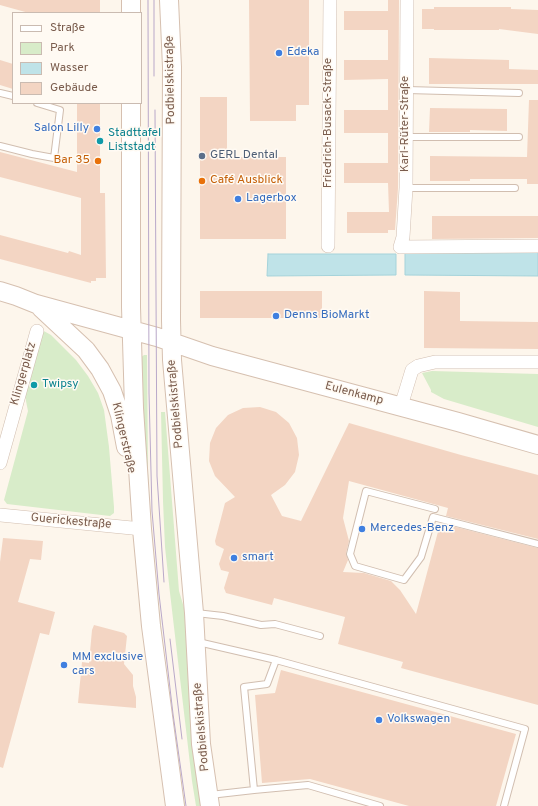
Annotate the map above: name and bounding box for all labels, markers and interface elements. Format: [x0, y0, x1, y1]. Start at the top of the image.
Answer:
legend [12, 12, 142, 104]
text: Straße [50, 20, 85, 36]
street label: Podbielskistraße [163, 35, 179, 125]
text: Park [50, 40, 75, 56]
place label: Edeka [287, 46, 319, 60]
marker: Edeka [274, 48, 284, 58]
street label: Friedrich-Busack-Straße [322, 58, 336, 188]
text: Wasser [50, 60, 88, 76]
street label: Karl-Rüter-Straße [399, 76, 413, 172]
text: Gebäude [50, 80, 98, 96]
place label: Salon Lilly [34, 122, 89, 136]
marker: Salon Lilly [92, 124, 102, 134]
place label: Stadttafel Liststadt [108, 127, 161, 155]
marker: Stadttafel Liststadt [95, 136, 105, 146]
place label: GERL Dental [210, 149, 278, 163]
marker: GERL Dental [197, 151, 207, 161]
place label: Bar 35 [53, 154, 90, 168]
marker: Bar 35 [93, 156, 103, 166]
place label: Café Ausblick [210, 174, 283, 188]
marker: Café Ausblick [197, 176, 207, 186]
place label: Lagerbox [246, 192, 297, 206]
marker: Lagerbox [233, 194, 243, 204]
place label: Denns BioMarkt [284, 309, 370, 323]
marker: Denns BioMarkt [271, 311, 281, 321]
street label: Klingerplatz [8, 341, 40, 407]
street label: Podbielskistraße [165, 359, 187, 449]
place label: Twipsy [42, 378, 79, 392]
street label: Eulenkamp [323, 379, 385, 409]
marker: Twipsy [29, 380, 39, 390]
street label: Klingerstraße [108, 401, 138, 475]
street label: Guerickestraße [30, 511, 112, 533]
place label: Mercedes-Benz [370, 522, 454, 536]
marker: Mercedes-Benz [357, 524, 367, 534]
place label: smart [242, 551, 274, 565]
marker: smart [229, 553, 239, 563]
place label: MM exclusive cars [72, 651, 143, 679]
marker: MM exclusive cars [59, 660, 69, 670]
street label: Podbielskistraße [191, 682, 213, 772]
place label: Volkswagen [387, 713, 450, 727]
marker: Volkswagen [374, 715, 384, 725]

